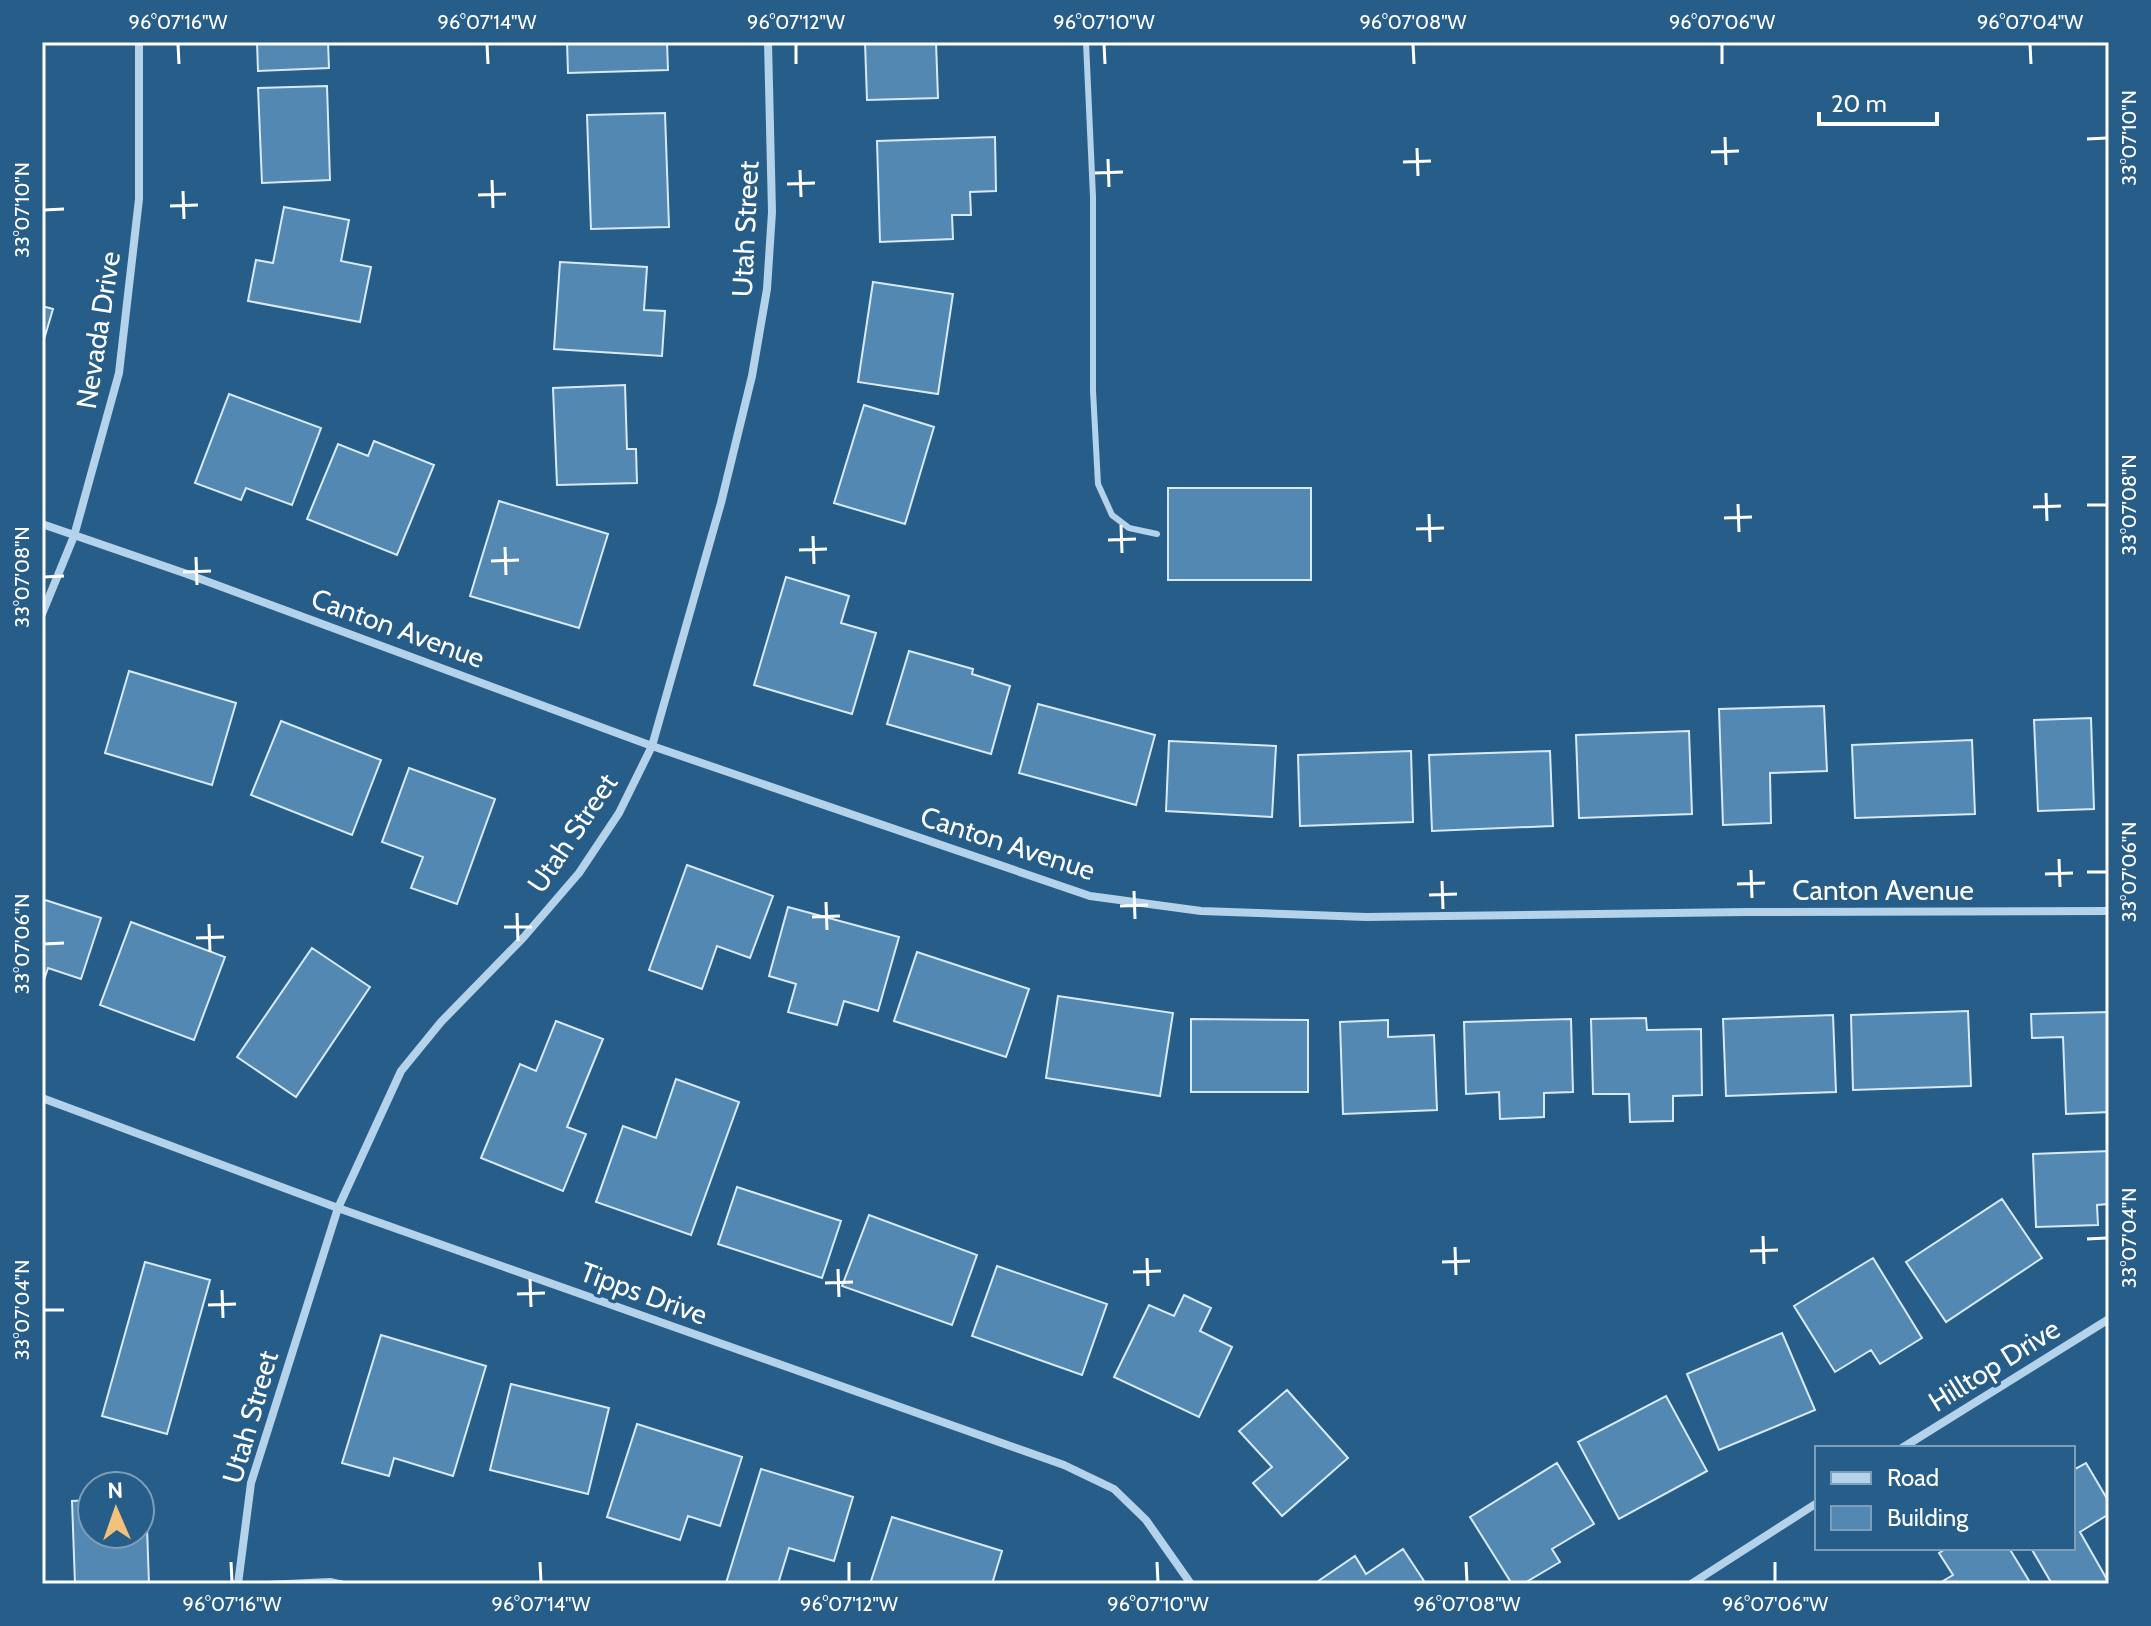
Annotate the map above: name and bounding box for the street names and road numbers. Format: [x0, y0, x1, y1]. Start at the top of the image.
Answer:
street label: Utah Street [724, 160, 766, 298]
street label: Nevada Drive [69, 249, 127, 411]
street label: Canton Avenue [307, 581, 489, 675]
street label: Utah Street [520, 767, 624, 899]
street label: Canton Avenue [916, 799, 1100, 887]
street label: Canton Avenue [1792, 873, 1974, 907]
street label: Tipps Drive [576, 1254, 712, 1332]
street label: Hilltop Drive [1922, 1311, 2066, 1419]
street label: Utah Street [215, 1347, 285, 1487]

